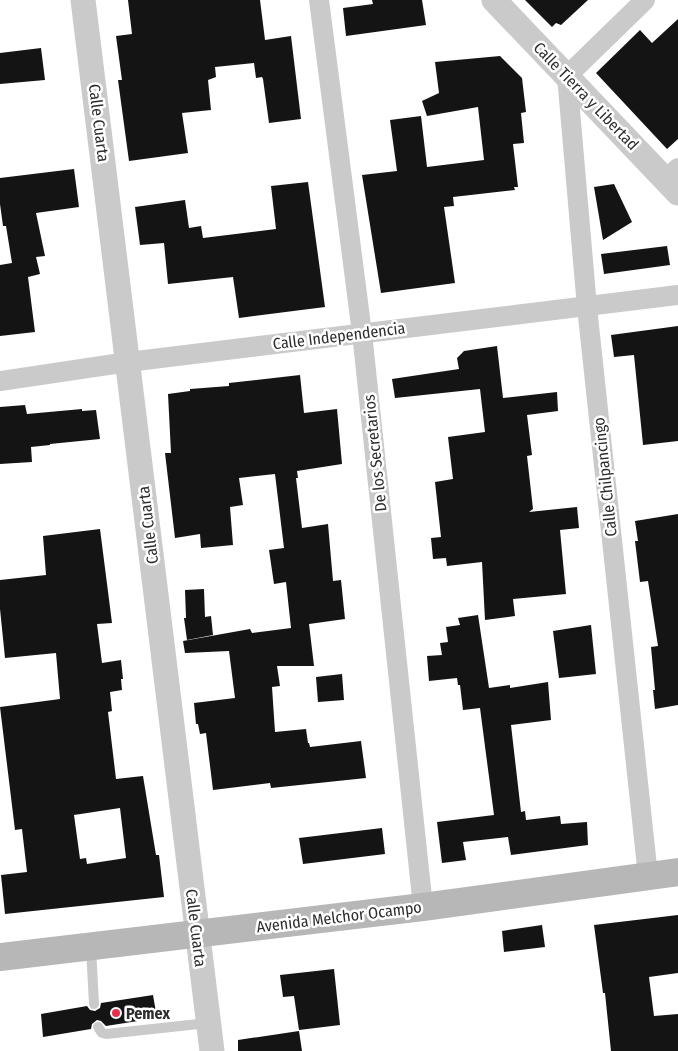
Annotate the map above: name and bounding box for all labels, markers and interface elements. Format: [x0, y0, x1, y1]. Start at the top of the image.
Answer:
street label: Calle Tierra y Libertad [530, 38, 642, 154]
street label: Calle Cuarta [85, 83, 113, 163]
street label: Calle Independencia [272, 318, 406, 354]
street label: De los Secretarios [359, 393, 391, 513]
street label: Calle Chilpancingo [589, 416, 621, 538]
street label: Calle Cuarta [134, 485, 162, 565]
street label: Calle Cuarta [182, 888, 210, 968]
street label: Avenida Melchor Ocampo [255, 897, 423, 937]
place label: Pemex [126, 1004, 170, 1023]
marker: Pemex [110, 1007, 122, 1019]

